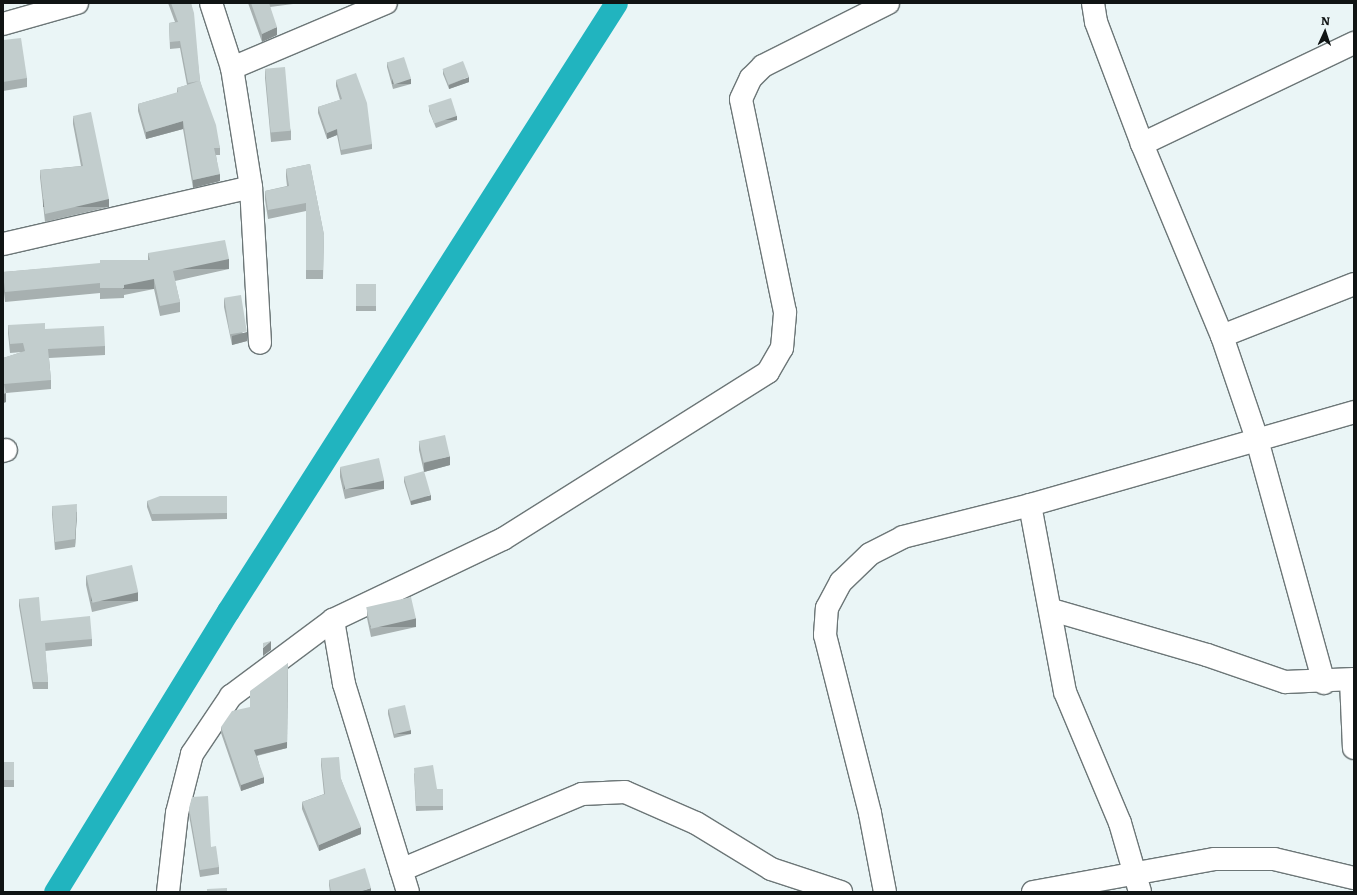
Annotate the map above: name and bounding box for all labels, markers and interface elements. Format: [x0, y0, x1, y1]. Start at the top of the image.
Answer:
north arrow [1305, 12, 1345, 52]
text: N [1321, 12, 1331, 28]

